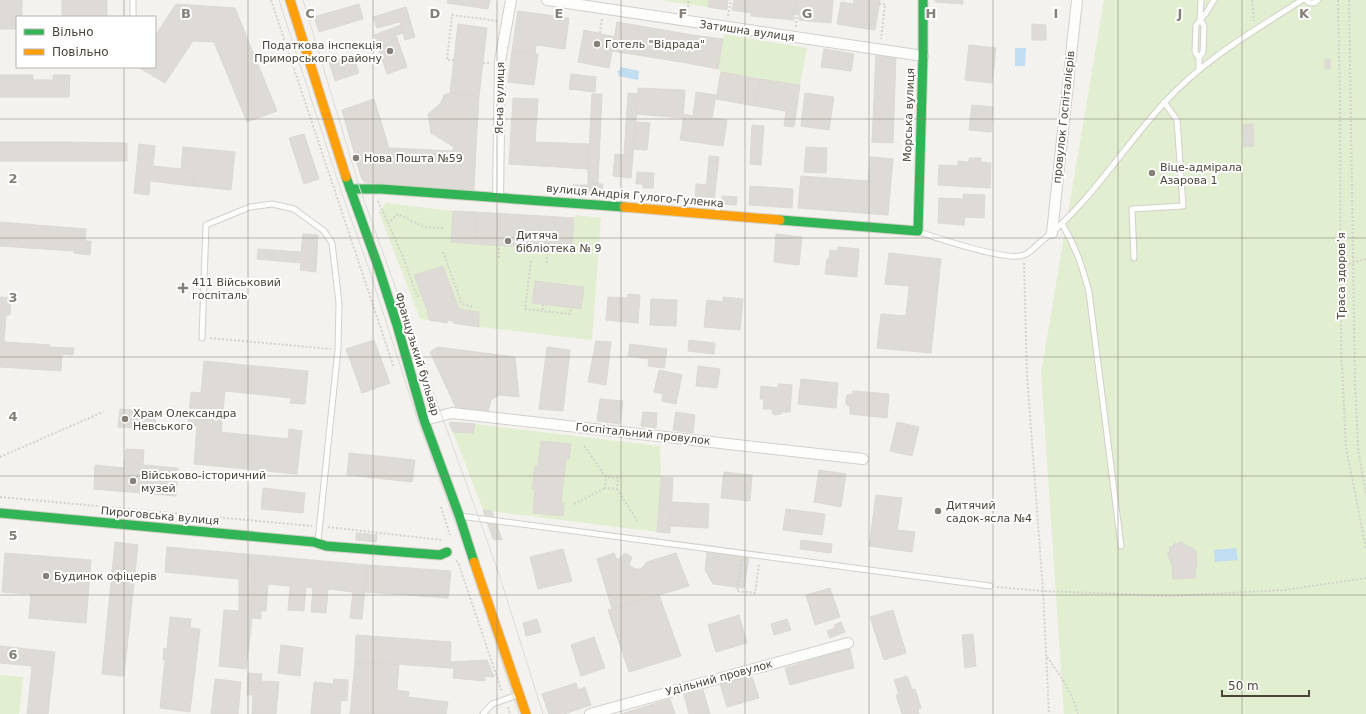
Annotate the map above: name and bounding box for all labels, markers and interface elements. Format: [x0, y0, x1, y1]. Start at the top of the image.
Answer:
text: B [181, 6, 191, 21]
text: C [305, 6, 315, 21]
text: D [430, 6, 441, 21]
text: E [555, 6, 563, 21]
text: F [679, 6, 687, 21]
text: G [802, 6, 812, 21]
text: H [926, 6, 936, 21]
text: I [1054, 6, 1058, 21]
text: J [1177, 6, 1182, 21]
text: K [1299, 6, 1310, 21]
legend [16, 16, 156, 68]
street label: Затишна вулиця [699, 18, 795, 44]
text: Вільно [52, 25, 94, 39]
place label: Готель "Відрада" [605, 38, 705, 51]
place label: Податкова інспекція Приморського району [254, 39, 382, 65]
marker: Готель "Відрада" [592, 39, 602, 49]
text: Повільно [52, 45, 109, 59]
marker: Податкова інспекція Приморського району [385, 46, 395, 56]
street label: провулок Госпіталієрів [1051, 50, 1077, 184]
street label: Ясна вулиця [493, 62, 507, 134]
street label: Морська вулиця [901, 68, 917, 162]
place label: Нова Пошта №59 [364, 152, 463, 165]
marker: Нова Пошта №59 [351, 153, 361, 163]
place label: Віце-адмірала Азарова 1 [1160, 161, 1242, 187]
marker: Віце-адмірала Азарова 1 [1147, 168, 1157, 178]
text: 2 [8, 171, 18, 186]
street label: вулиця Андрія Гулого-Гуленка [546, 182, 724, 210]
place label: Дитяча бібліотека № 9 [516, 229, 601, 255]
street label: Траса здоров’я [1335, 232, 1348, 321]
marker: Дитяча бібліотека № 9 [503, 236, 513, 246]
place label: 411 Військовий госпіталь [192, 276, 281, 302]
marker: 411 Військовий госпіталь [177, 282, 189, 294]
text: 3 [8, 290, 18, 305]
street label: Французький бульвар [392, 291, 442, 417]
place label: Храм Олександра Невського [133, 407, 236, 433]
text: 4 [8, 409, 18, 424]
marker: Храм Олександра Невського [120, 414, 130, 424]
street label: Госпітальний провулок [575, 420, 712, 448]
place label: Військово-історичний музей [141, 469, 266, 495]
marker: Військово-історичний музей [128, 476, 138, 486]
place label: Дитячий садок-ясла №4 [946, 499, 1032, 525]
street label: Пироговська вулиця [100, 504, 220, 528]
marker: Дитячий садок-ясла №4 [933, 506, 943, 516]
text: 5 [8, 528, 18, 543]
place label: Будинок офіцерів [54, 570, 157, 583]
marker: Будинок офіцерів [41, 571, 51, 581]
text: 6 [8, 647, 18, 662]
street label: Удільний провулок [664, 657, 774, 699]
scale bar [1222, 672, 1309, 698]
text: 50 m [1228, 679, 1259, 693]

